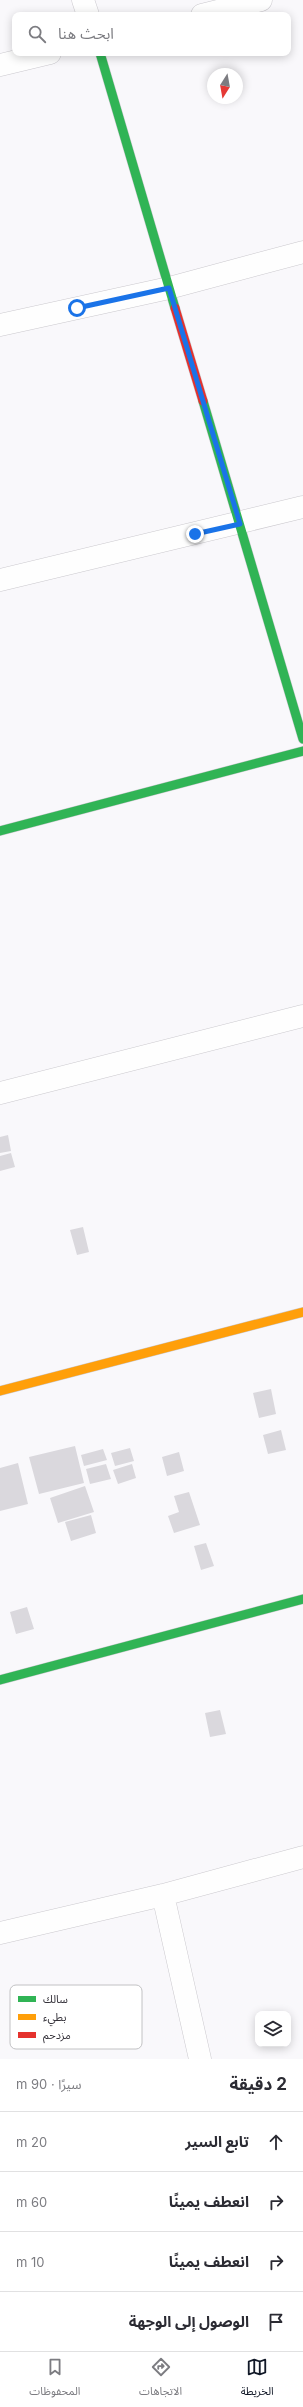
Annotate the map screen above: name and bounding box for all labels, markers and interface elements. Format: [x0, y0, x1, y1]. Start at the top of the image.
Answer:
search box [12, 12, 291, 56]
icon: search [26, 23, 48, 45]
text: ابحث هنا [58, 24, 114, 43]
north arrow [207, 68, 243, 104]
route start [68, 299, 86, 317]
route end [186, 525, 204, 543]
legend [10, 1985, 142, 2049]
text: سالك [43, 1992, 68, 2006]
text: بطيء [43, 2010, 66, 2027]
map controls [255, 2011, 291, 2047]
button: layers [255, 2011, 291, 2047]
text: مزدحم [43, 2028, 71, 2044]
text: 2 دقيقة [229, 2074, 287, 2094]
text: سيرًا · 90 m [16, 2076, 81, 2092]
icon: ahead [265, 2131, 287, 2153]
text: تابع السير [185, 2132, 249, 2151]
text: 20 m [16, 2134, 47, 2150]
icon: right [265, 2191, 287, 2213]
text: انعطف يمينًا [169, 2192, 249, 2211]
text: 60 m [16, 2194, 47, 2210]
icon: right [265, 2251, 287, 2273]
text: انعطف يمينًا [169, 2252, 249, 2271]
text: 10 m [16, 2254, 45, 2270]
icon: arrive [265, 2311, 287, 2333]
text: الوصول إلى الوجهة [129, 2312, 249, 2331]
tab: المحفوظات [29, 2356, 80, 2403]
tab: الاتجاهات [139, 2356, 182, 2403]
tab: الخريطة [241, 2356, 274, 2403]

